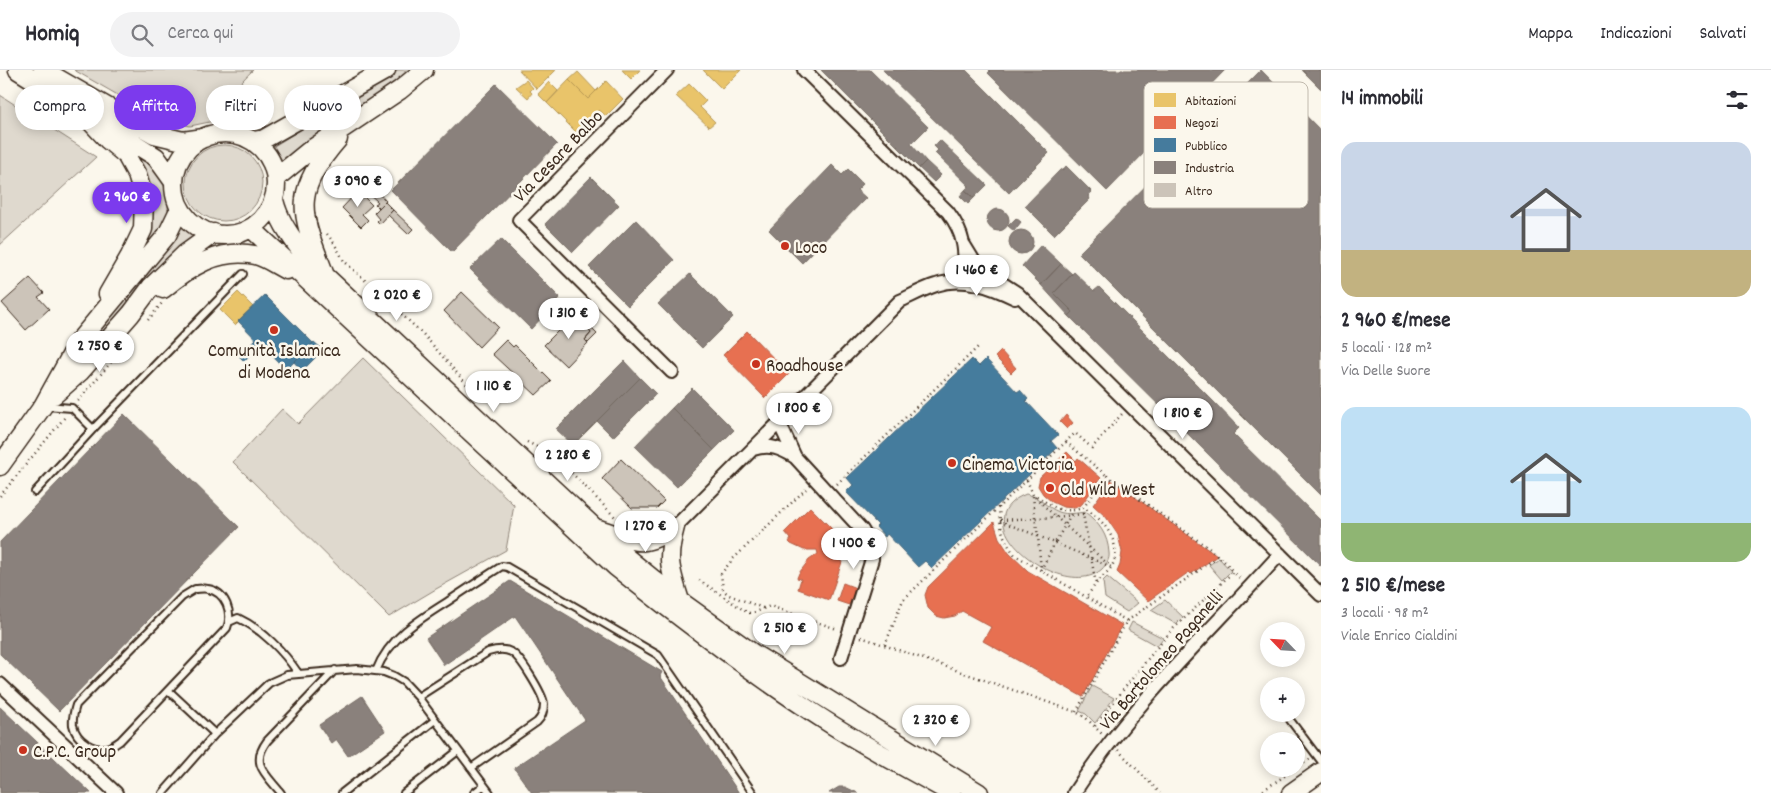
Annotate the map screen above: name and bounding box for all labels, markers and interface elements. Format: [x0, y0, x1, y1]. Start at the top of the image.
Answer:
search box [110, 12, 460, 57]
text: Homiq [25, 18, 80, 52]
icon: search [128, 21, 156, 49]
text: Cerca qui [168, 21, 233, 48]
text: Mappa [1528, 22, 1572, 47]
text: Indicazioni [1600, 22, 1671, 47]
text: Salvati [1699, 22, 1746, 47]
legend [1144, 82, 1308, 208]
chip: Compra [15, 85, 104, 130]
chip: Affitta [114, 85, 196, 130]
chip: Filtri [206, 85, 274, 130]
chip: Nuovo [284, 85, 361, 130]
text: 14 immobili [1341, 85, 1423, 115]
icon: filters [1723, 86, 1751, 114]
text: Abitazioni [1185, 92, 1237, 112]
street label: Via Cesare Balbo [508, 105, 611, 210]
text: Negozi [1185, 114, 1219, 134]
text: Pubblico [1185, 137, 1227, 157]
text: Industria [1185, 159, 1234, 179]
pin: 3 090 € [312, 166, 404, 208]
text: 3 090 € [334, 170, 382, 193]
icon: home [1501, 175, 1591, 265]
pin: 2 960 € [81, 182, 173, 224]
text: Altro [1185, 182, 1213, 202]
text: 2 960 € [103, 186, 151, 209]
place label: Loco [795, 236, 827, 263]
marker: Loco [779, 240, 791, 252]
pin: 1 460 € [931, 254, 1023, 297]
text: 1 460 € [956, 259, 998, 282]
pin: 2 020 € [351, 280, 443, 322]
text: 2 020 € [373, 284, 421, 307]
pin: 1 310 € [523, 298, 615, 340]
text: 1 310 € [549, 302, 589, 325]
text: 2 960 €/mese [1341, 307, 1451, 337]
marker: Comunità Islamica di Modena [268, 324, 280, 336]
pin: 2 750 € [54, 330, 146, 373]
text: 2 750 € [77, 335, 123, 358]
text: 5 locali · 128 m² [1341, 337, 1432, 360]
place label: Comunità Islamica di Modena [208, 339, 341, 388]
place label: Roadhouse [766, 354, 843, 381]
marker: Roadhouse [750, 358, 762, 370]
text: Via Delle Suore [1341, 360, 1430, 383]
pin: 1 110 € [448, 370, 540, 413]
text: 1 110 € [476, 375, 512, 398]
pin: 1 800 € [753, 392, 845, 435]
text: 1 800 € [777, 397, 821, 420]
pin: 1 810 € [1137, 398, 1229, 440]
text: 1 810 € [1164, 402, 1202, 425]
pin: 2 280 € [522, 440, 614, 482]
icon: home [1501, 440, 1591, 530]
text: 2 280 € [545, 444, 591, 467]
place label: Cinema Victoria [962, 453, 1075, 480]
marker: Cinema Victoria [946, 457, 958, 469]
place label: Old Wild West [1060, 478, 1155, 505]
marker: Old Wild West [1044, 482, 1056, 494]
pin: 1 270 € [600, 510, 692, 553]
text: 1 270 € [625, 515, 667, 538]
pin: 1 400 € [808, 528, 900, 570]
text: 1 400 € [832, 532, 876, 555]
text: 2 510 €/mese [1341, 572, 1445, 602]
street label: Via Bartolomeo Paganelli [1094, 585, 1232, 737]
text: 3 locali · 98 m² [1341, 602, 1429, 625]
pin: 2 510 € [739, 612, 831, 655]
text: 2 510 € [764, 617, 806, 640]
north arrow [1260, 622, 1305, 668]
map controls [1260, 622, 1305, 777]
text: Viale Enrico Cialdini [1341, 625, 1457, 648]
button: + [1260, 677, 1305, 722]
pin: 2 320 € [890, 704, 982, 747]
text: 2 320 € [913, 709, 959, 732]
button: − [1260, 732, 1305, 777]
place label: C.P.C. Group [33, 740, 116, 767]
marker: C.P.C. Group [17, 744, 29, 756]

